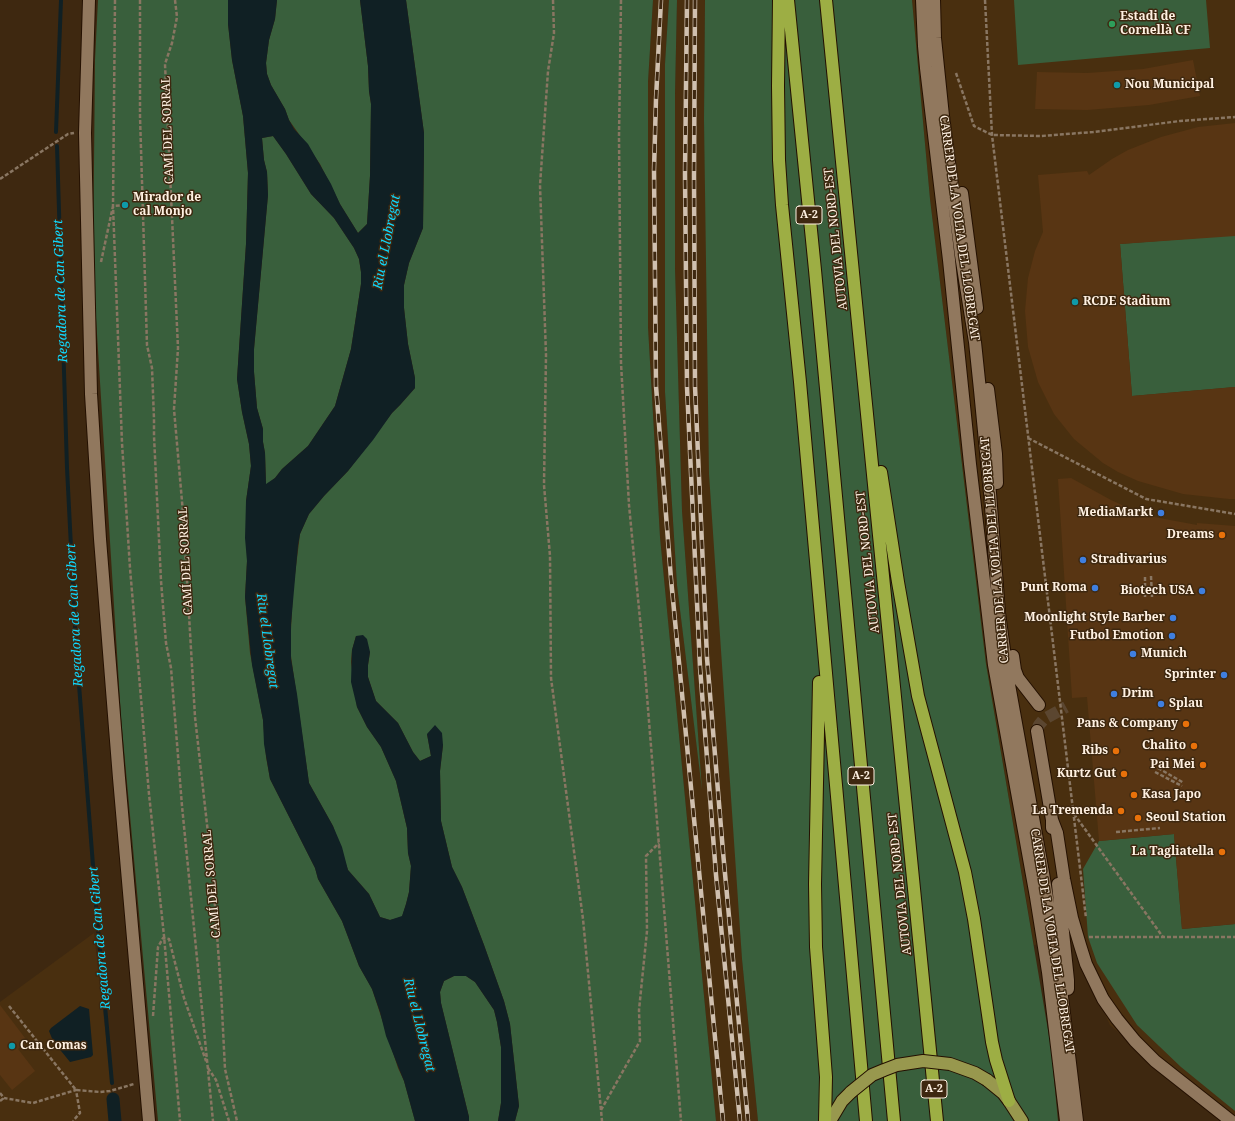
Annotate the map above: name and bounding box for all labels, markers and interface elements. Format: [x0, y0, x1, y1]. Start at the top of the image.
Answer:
place label: Estadi de Cornellà CF [1120, 10, 1191, 38]
marker: Estadi de Cornellà CF [1107, 19, 1117, 29]
street label: CAMÍ DEL SORRAL [159, 76, 177, 184]
place label: Nou Municipal [1125, 78, 1214, 92]
marker: Nou Municipal [1112, 80, 1122, 90]
street label: CARRER DE LA VOLTA DEL LLOBREGAT [936, 114, 982, 342]
street label: AUTOVIA DEL NORD-EST [821, 167, 851, 311]
place label: Mirador de cal Monjo [133, 191, 201, 219]
water label: Riu el Llobregat [370, 193, 404, 291]
marker: Mirador de cal Monjo [120, 200, 130, 210]
road number: A-2 [796, 206, 822, 224]
water label: Regadora de Can Gibert [51, 219, 71, 363]
place label: RCDE Stadium [1083, 295, 1170, 309]
marker: RCDE Stadium [1070, 297, 1080, 307]
street label: CARRER DE LA VOLTA DEL LLOBREGAT [978, 436, 1012, 664]
street label: AUTOVIA DEL NORD-EST [853, 490, 883, 634]
street label: CAMÍ DEL SORRAL [176, 506, 196, 616]
place label: MediaMarkt [1078, 506, 1153, 520]
marker: MediaMarkt [1156, 508, 1166, 518]
place label: Dreams [1167, 528, 1214, 542]
marker: Dreams [1217, 530, 1227, 540]
water label: Regadora de Can Gibert [63, 543, 87, 687]
place label: Stradivarius [1091, 553, 1167, 567]
marker: Stradivarius [1078, 555, 1088, 565]
place label: Punt Roma [1020, 581, 1087, 595]
marker: Punt Roma [1090, 583, 1100, 593]
place label: Biotech USA [1120, 584, 1194, 598]
marker: Biotech USA [1197, 586, 1207, 596]
water label: Riu el Llobregat [253, 592, 281, 690]
place label: Moonlight Style Barber [1024, 611, 1165, 625]
marker: Moonlight Style Barber [1168, 613, 1178, 623]
place label: Futbol Emotion [1070, 629, 1164, 643]
marker: Futbol Emotion [1167, 631, 1177, 641]
place label: Munich [1141, 647, 1187, 661]
marker: Munich [1128, 649, 1138, 659]
place label: Sprinter [1165, 668, 1216, 682]
marker: Sprinter [1219, 670, 1229, 680]
place label: Drim [1122, 687, 1154, 701]
marker: Drim [1109, 689, 1119, 699]
place label: Splau [1169, 697, 1203, 711]
marker: Splau [1156, 699, 1166, 709]
place label: Pans & Company [1077, 717, 1178, 731]
marker: Pans & Company [1181, 719, 1191, 729]
place label: Chalito [1142, 739, 1186, 753]
marker: Chalito [1189, 741, 1199, 751]
place label: Ribs [1082, 744, 1108, 758]
marker: Ribs [1111, 746, 1121, 756]
place label: Pai Mei [1150, 758, 1195, 772]
marker: Pai Mei [1198, 760, 1208, 770]
road number: A-2 [848, 767, 874, 785]
place label: Kurtz Gut [1057, 767, 1116, 781]
marker: Kurtz Gut [1119, 769, 1129, 779]
place label: Kasa Japo [1142, 788, 1201, 802]
marker: Kasa Japo [1129, 790, 1139, 800]
place label: La Tremenda [1032, 804, 1113, 818]
marker: La Tremenda [1116, 806, 1126, 816]
place label: Seoul Station [1146, 811, 1226, 825]
street label: AUTOVIA DEL NORD-EST [885, 812, 915, 956]
marker: Seoul Station [1133, 813, 1143, 823]
street label: CARRER DE LA VOLTA DEL LLOBREGAT [1027, 828, 1077, 1054]
street label: CAMÍ DEL SORRAL [200, 829, 224, 939]
place label: La Tagliatella [1131, 845, 1214, 859]
marker: La Tagliatella [1217, 847, 1227, 857]
water label: Regadora de Can Gibert [86, 866, 114, 1010]
water label: Riu el Llobregat [400, 976, 438, 1074]
place label: Can Comas [20, 1039, 87, 1053]
marker: Can Comas [7, 1041, 17, 1051]
road number: A-2 [921, 1080, 947, 1098]

